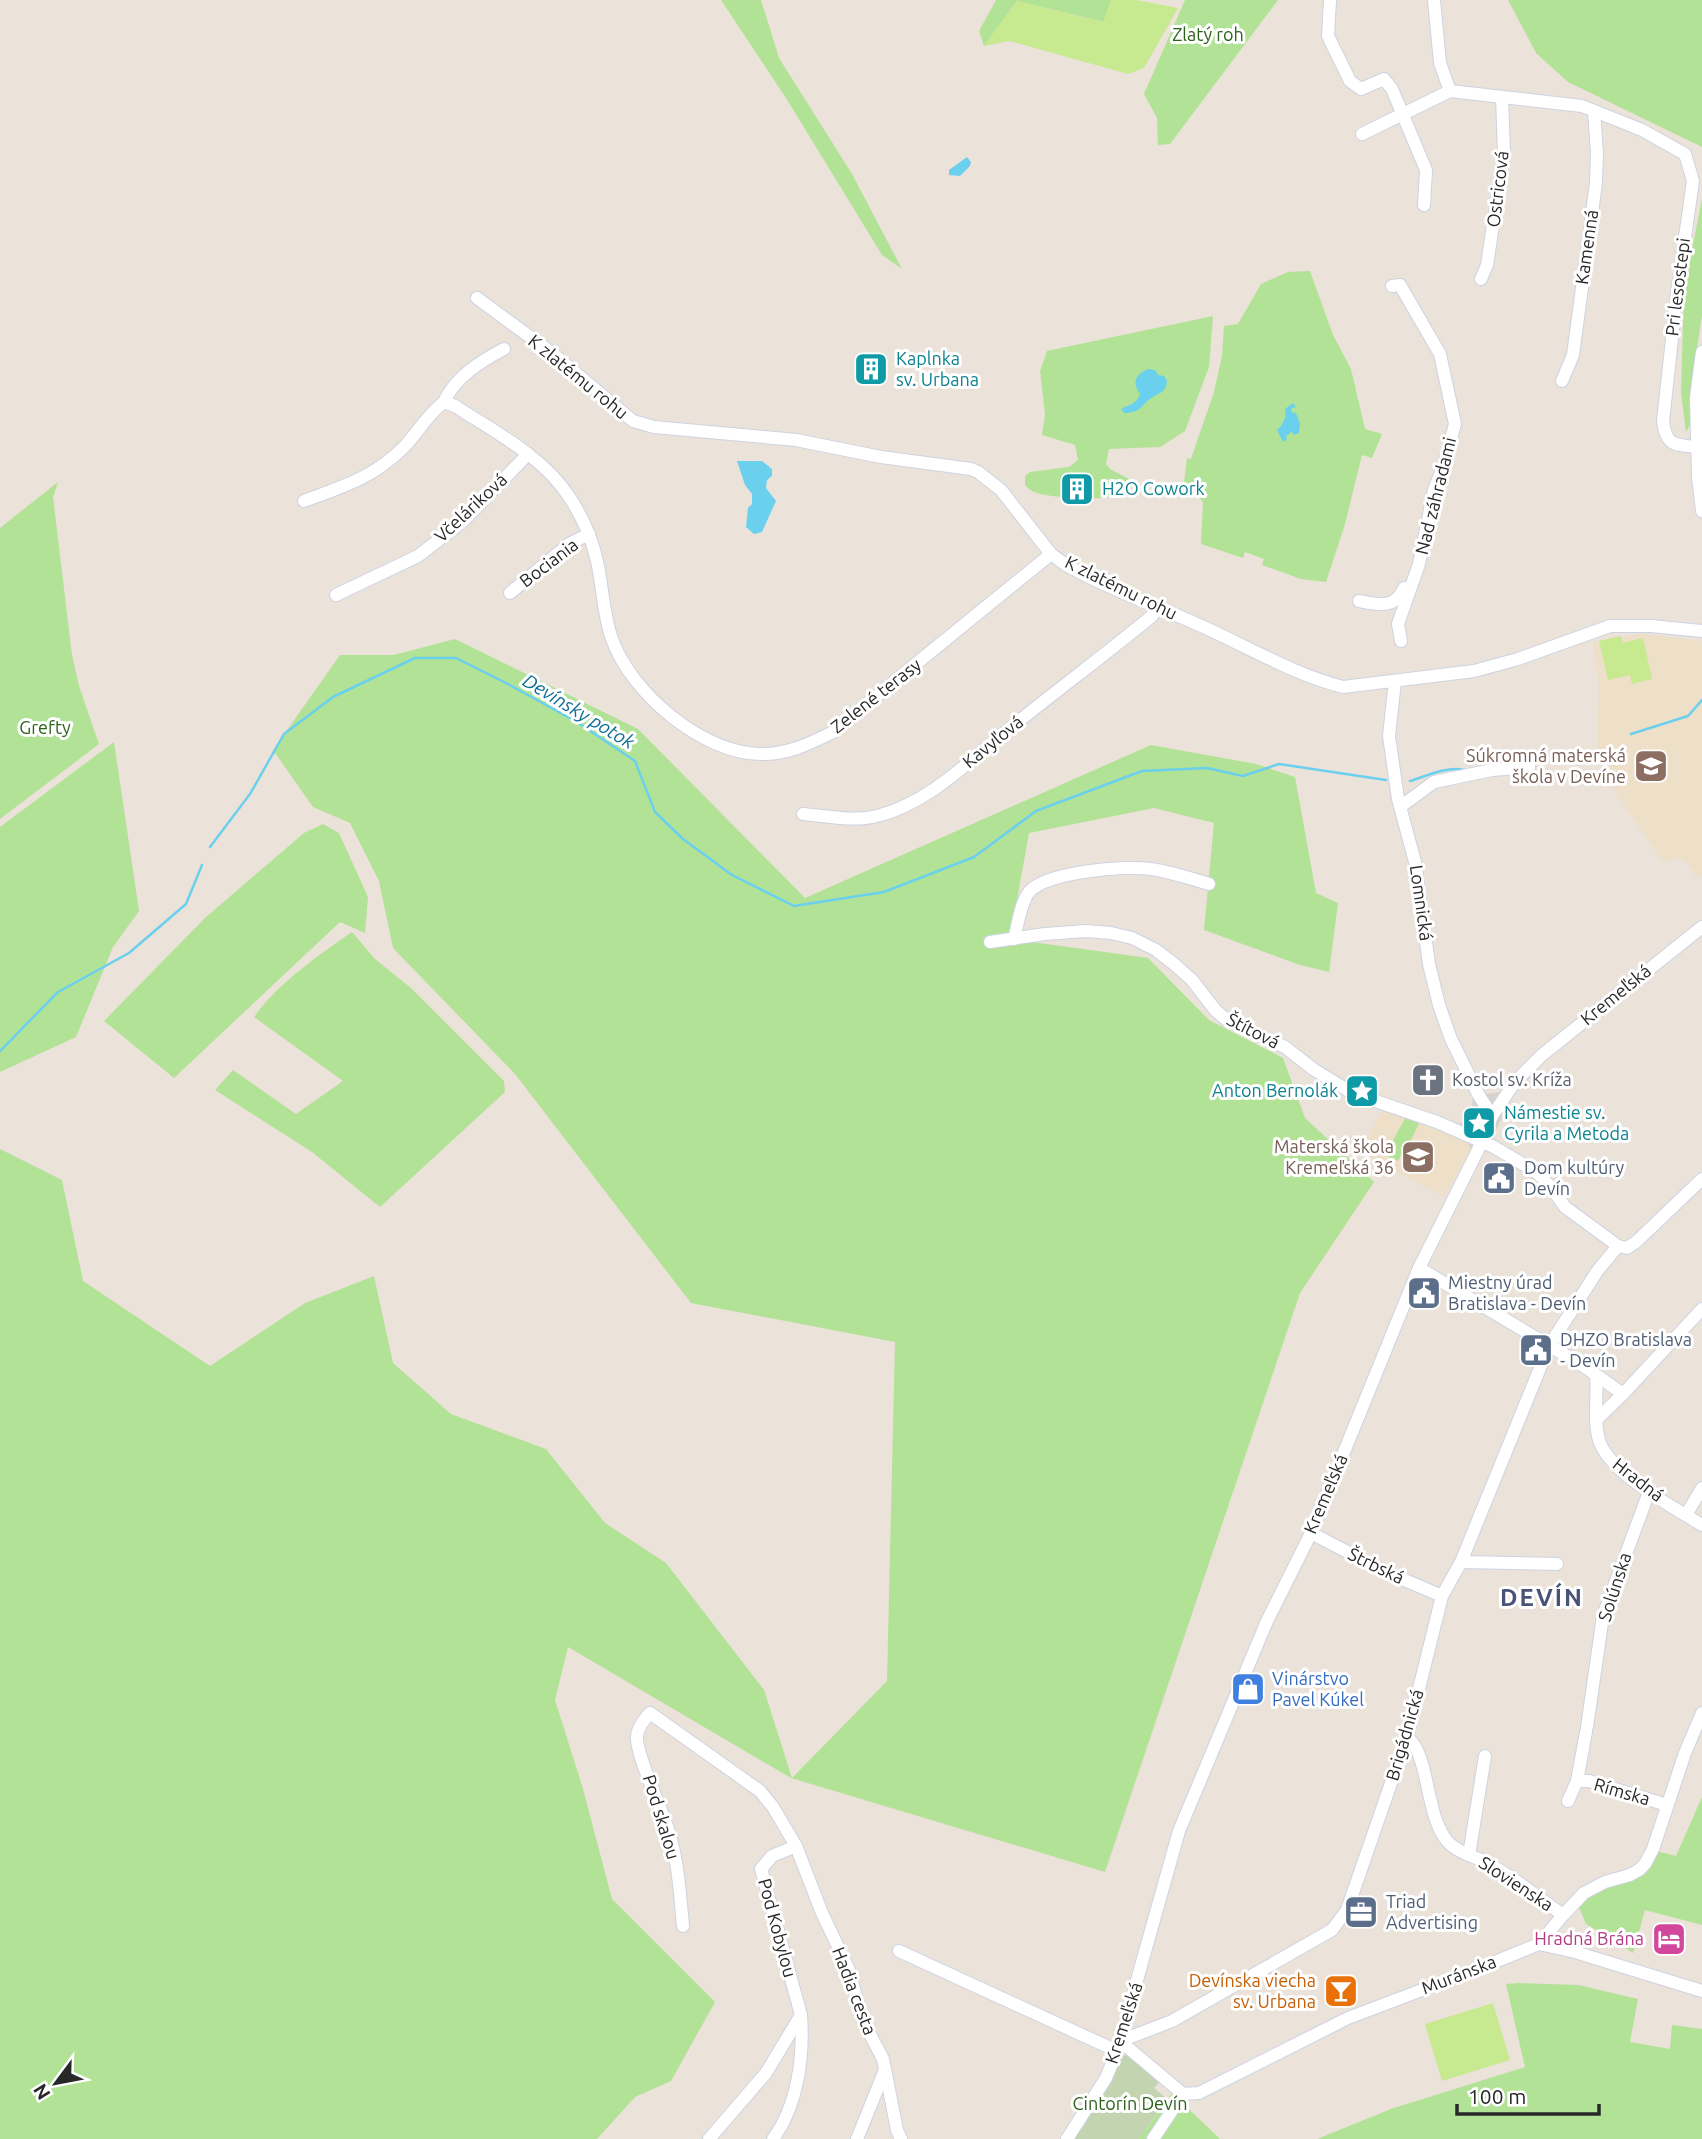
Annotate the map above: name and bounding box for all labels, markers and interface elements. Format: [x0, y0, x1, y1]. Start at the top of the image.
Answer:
park label: Zlatý roh [1172, 24, 1244, 44]
street label: Ostricová [1482, 150, 1512, 228]
street label: Kamenná [1571, 208, 1601, 286]
street label: Pri lesostepi [1661, 237, 1693, 337]
street label: K zlatému rohu [525, 330, 632, 422]
place label: Kaplnka sv. Urbana [896, 348, 979, 389]
building icon: Kaplnka sv. Urbana [852, 350, 890, 388]
street label: Nad záhradami [1411, 435, 1459, 557]
street label: Včeláriková [430, 469, 511, 546]
building icon: H2O Cowork [1058, 470, 1096, 508]
place label: H2O Cowork [1102, 478, 1205, 498]
street label: Bociania [515, 534, 582, 591]
street label: K zlatému rohu [1062, 551, 1181, 623]
street label: Zelené terasy [826, 654, 925, 737]
water label: Devínsky potok [519, 669, 639, 753]
street label: Kavyľová [958, 711, 1026, 771]
park label: Grefty [19, 717, 71, 737]
place label: Súkromná materská škola v Devíne [1466, 745, 1626, 786]
school or university icon: Súkromná materská škola v Devíne [1632, 747, 1670, 785]
street label: Lomnická [1407, 864, 1437, 942]
street label: Kremeľská [1576, 960, 1654, 1029]
street label: Štítová [1224, 1007, 1284, 1052]
church icon: Kostol sv. Kríža [1409, 1061, 1447, 1099]
place label: Kostol sv. Kríža [1452, 1069, 1572, 1089]
place icon: Anton Bernolák [1343, 1072, 1381, 1110]
place label: Anton Bernolák [1212, 1080, 1338, 1100]
place label: Námestie sv. Cyrila a Metoda [1504, 1102, 1629, 1143]
place icon: Námestie sv. Cyrila a Metoda [1460, 1104, 1498, 1142]
place label: Materská škola Kremeľská 36 [1274, 1136, 1394, 1177]
school or university icon: Materská škola Kremeľská 36 [1399, 1138, 1437, 1176]
place label: Dom kultúry Devín [1524, 1157, 1625, 1198]
public building icon: Dom kultúry Devín [1480, 1159, 1518, 1197]
place label: Miestny úrad Bratislava - Devín [1448, 1272, 1586, 1313]
public building icon: Miestny úrad Bratislava - Devín [1405, 1274, 1443, 1312]
place label: DHZO Bratislava - Devín [1560, 1329, 1692, 1370]
public building icon: DHZO Bratislava - Devín [1517, 1331, 1555, 1369]
street label: Kremeľská [1299, 1451, 1351, 1536]
street label: Hradná [1609, 1453, 1668, 1505]
street label: Štrbská [1345, 1542, 1408, 1587]
street label: Solúnska [1594, 1550, 1635, 1624]
district label: DEVÍN [1500, 1582, 1584, 1611]
place label: Vinárstvo Pavel Kúkel [1272, 1668, 1364, 1709]
shop icon: Vinárstvo Pavel Kúkel [1229, 1670, 1267, 1708]
street label: Brigádnická [1381, 1687, 1427, 1783]
street label: Pod skalou [640, 1772, 684, 1861]
street label: Rímska [1592, 1774, 1653, 1809]
street label: Slovienska [1476, 1852, 1557, 1914]
street label: Pod Kobylou [755, 1876, 801, 1979]
place label: Triad Advertising [1386, 1891, 1478, 1932]
office icon: Triad Advertising [1342, 1893, 1380, 1931]
hotel icon: Hradná Brána [1650, 1920, 1688, 1958]
place label: Hradná Brána [1534, 1928, 1644, 1948]
street label: Hadia cesta [829, 1944, 881, 2037]
street label: Muránska [1418, 1951, 1499, 1997]
place label: Devínska viecha sv. Urbana [1189, 1970, 1316, 2011]
bar icon: Devínska viecha sv. Urbana [1322, 1972, 1360, 2010]
street label: Kremeľská [1101, 1979, 1146, 2066]
north arrow [21, 2048, 91, 2118]
scale bar [1457, 2072, 1599, 2116]
text: N [28, 2080, 55, 2104]
text: 100 m [1468, 2084, 1526, 2108]
park label: Cintorín Devín [1073, 2093, 1187, 2113]

